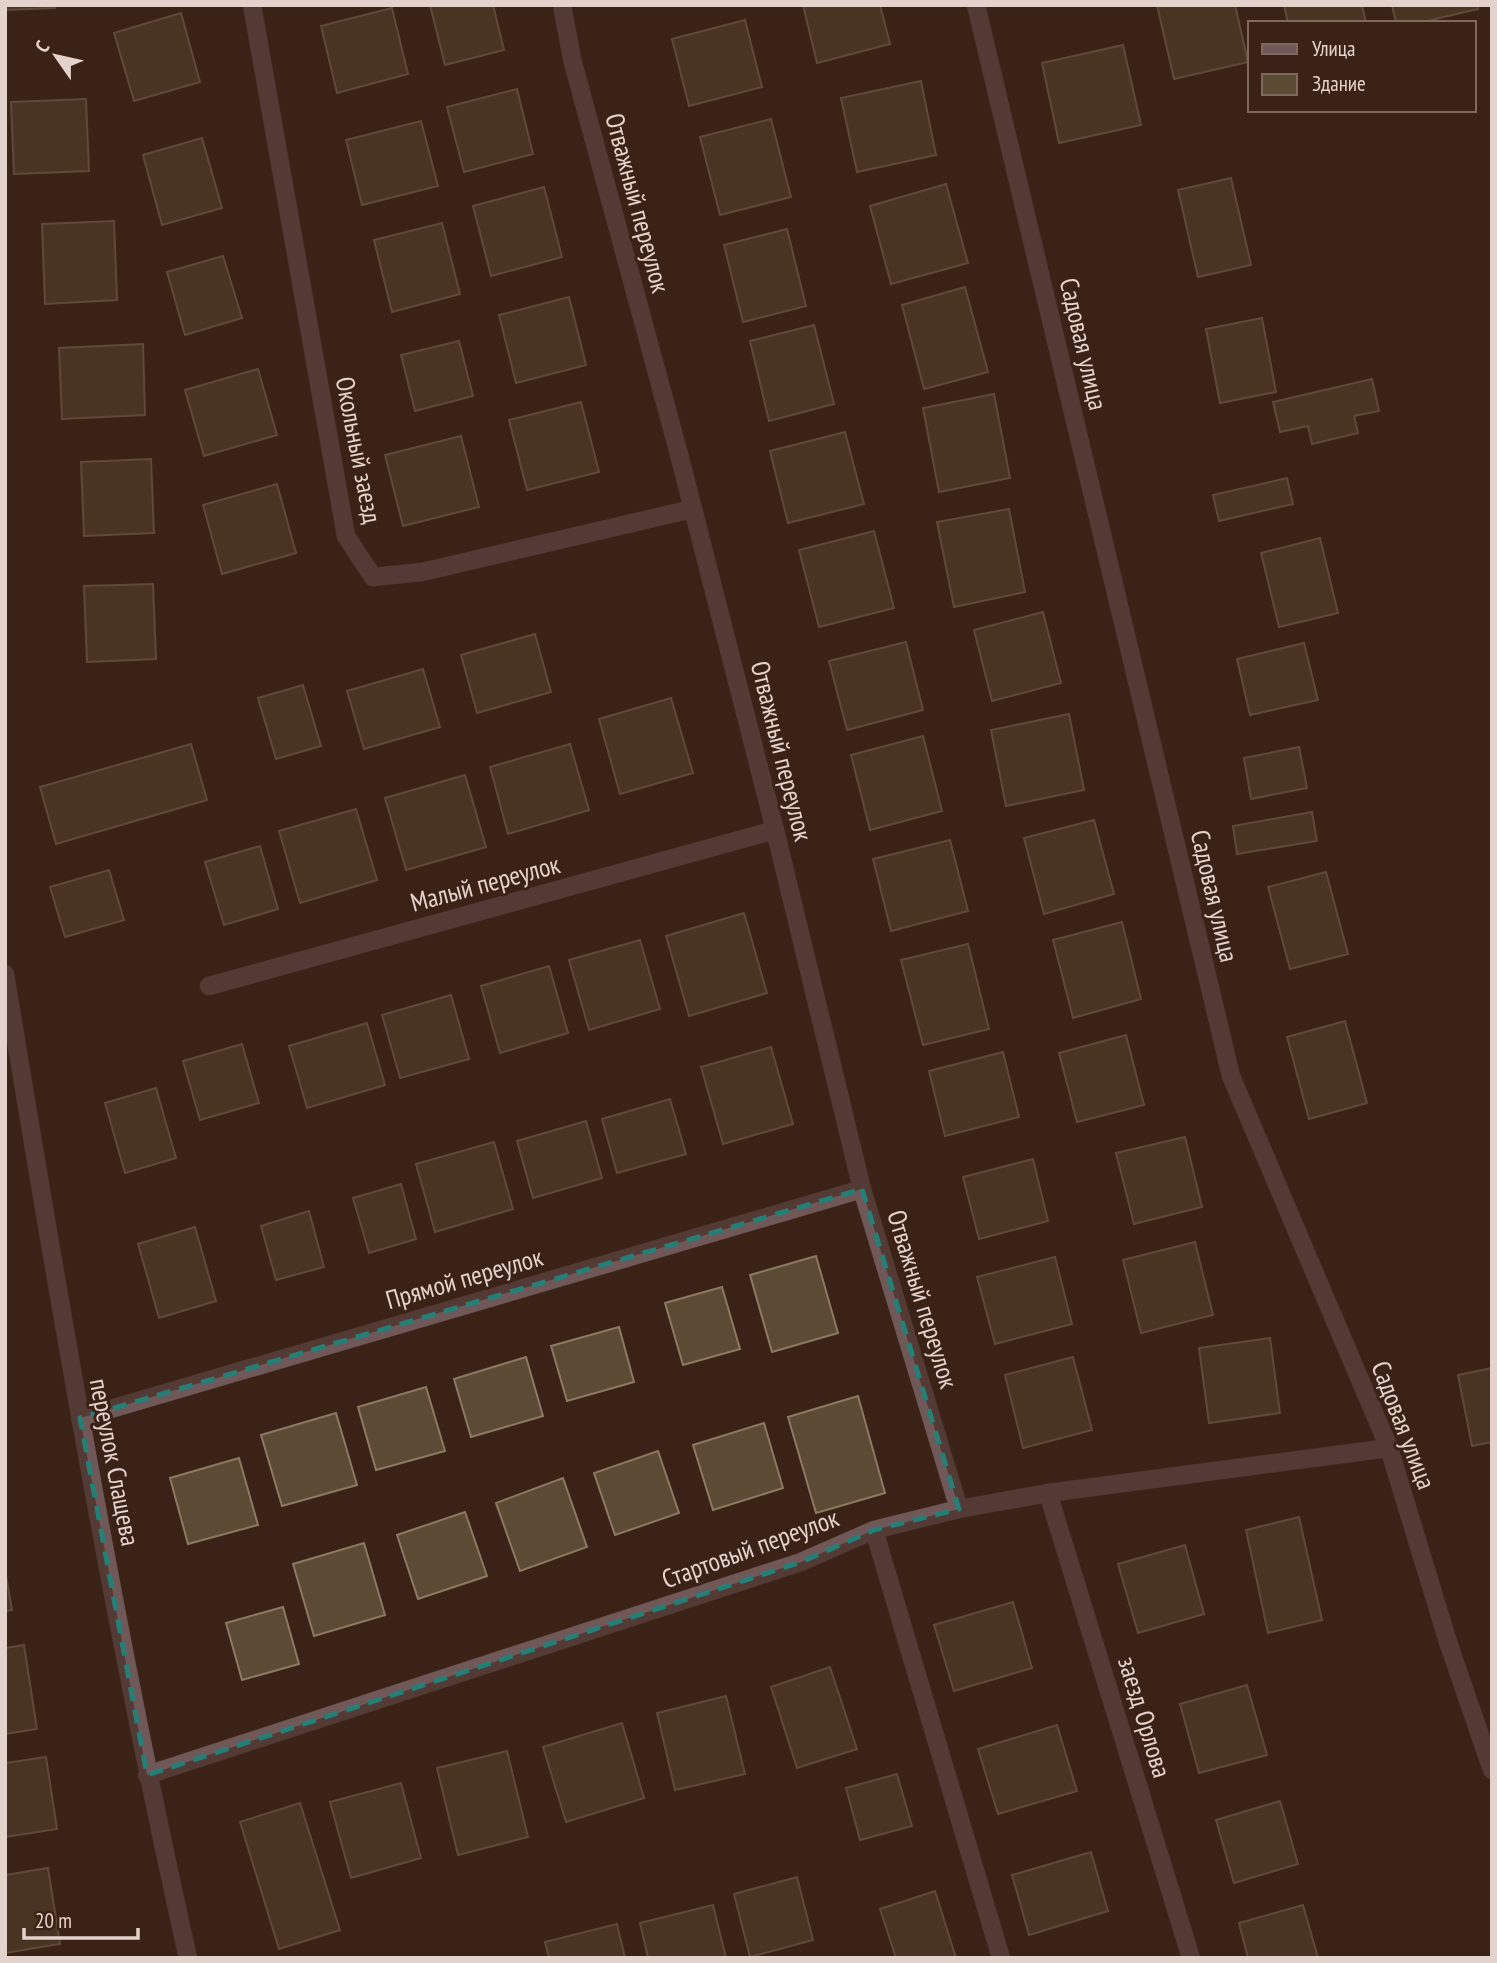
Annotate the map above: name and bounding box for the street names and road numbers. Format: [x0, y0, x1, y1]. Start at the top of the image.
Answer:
street label: Отважный переулок [598, 110, 678, 296]
street label: Садовая улица [1053, 275, 1115, 413]
street label: Окольный заезд [329, 374, 389, 526]
street label: Отважный переулок [744, 657, 820, 845]
street label: Садовая улица [1184, 827, 1246, 965]
street label: Малый переулок [407, 847, 563, 919]
street label: Отважный переулок [880, 1206, 966, 1392]
street label: Прямой переулок [382, 1240, 546, 1316]
street label: Садовая улица [1364, 1356, 1444, 1494]
street label: переулок Слащева [83, 1375, 147, 1549]
street label: Стартовый переулок [657, 1501, 843, 1595]
street label: заезд Орлова [1111, 1653, 1179, 1781]

